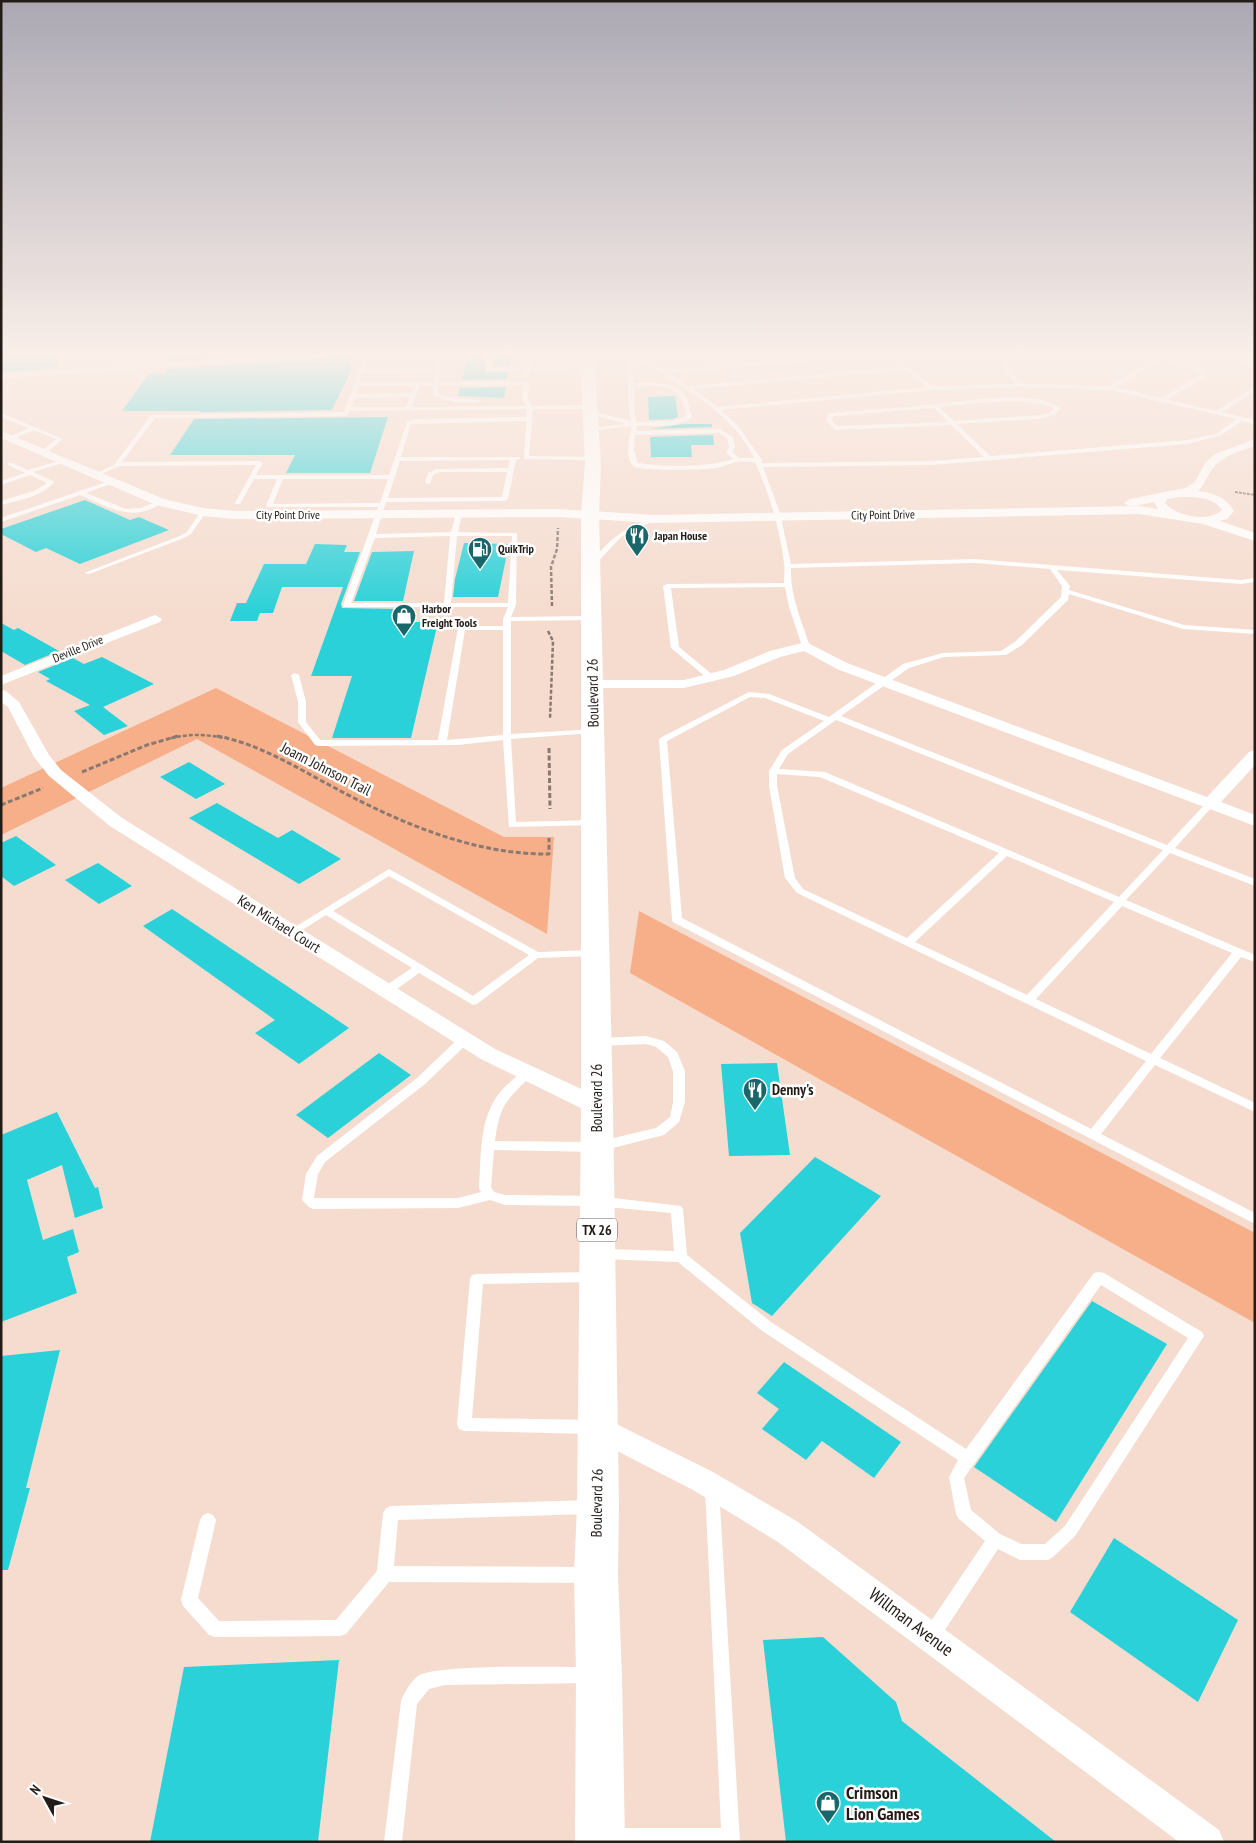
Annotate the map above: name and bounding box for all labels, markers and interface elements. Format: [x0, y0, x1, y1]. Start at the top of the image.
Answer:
street label: City Point Drive [851, 506, 915, 523]
street label: City Point Drive [256, 507, 320, 522]
restaurant icon: Japan House [624, 523, 650, 557]
place label: Japan House [653, 528, 707, 543]
fuel station icon: QuikTrip [467, 536, 493, 570]
place label: QuikTrip [498, 541, 535, 556]
place label: Harbor Freight Tools [422, 601, 477, 630]
shop icon: Harbor Freight Tools [391, 603, 417, 637]
street label: Deville Drive [50, 632, 105, 665]
street label: Boulevard 26 [582, 658, 603, 727]
street label: Joann Johnson Trail [277, 737, 375, 800]
street label: Ken Michael Court [234, 890, 324, 957]
street label: Boulevard 26 [587, 1063, 606, 1132]
restaurant icon: Denny's [742, 1077, 768, 1111]
place label: Denny's [772, 1080, 814, 1099]
road number: TX 26 [577, 1218, 617, 1242]
street label: Boulevard 26 [586, 1468, 607, 1537]
street label: Willman Avenue [864, 1582, 958, 1661]
north arrow [20, 1773, 70, 1823]
text: N [26, 1781, 44, 1798]
place label: Crimson Lion Games [846, 1781, 920, 1825]
shop icon: Crimson Lion Games [815, 1790, 841, 1824]

